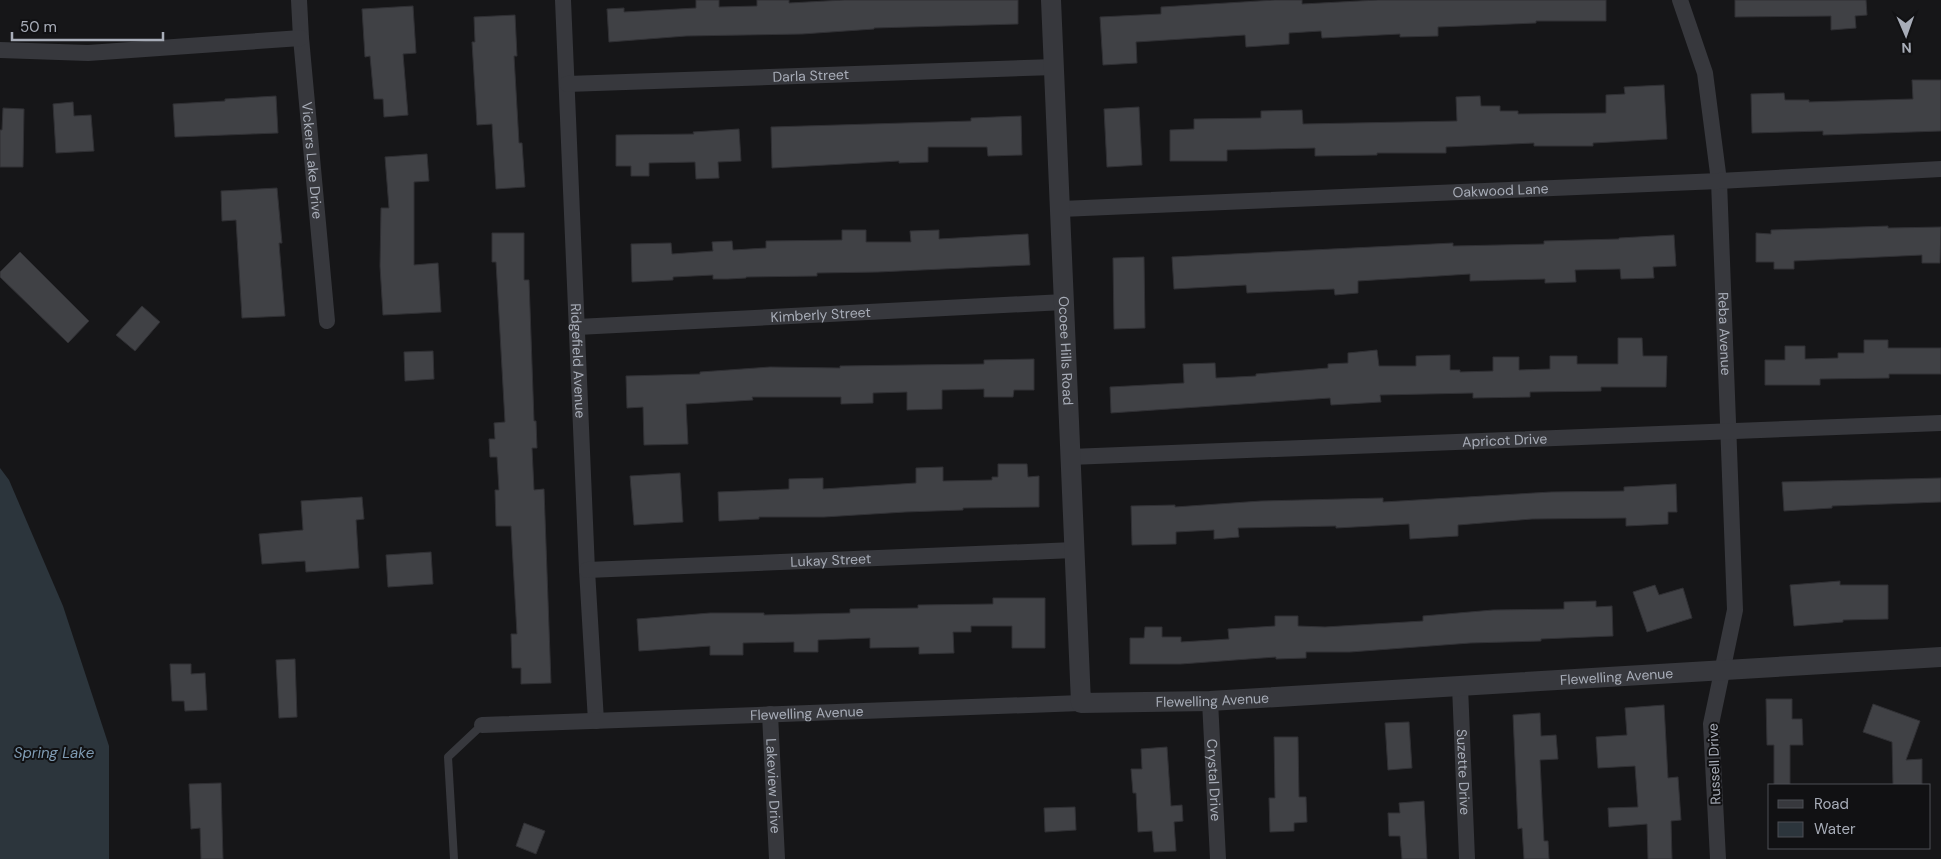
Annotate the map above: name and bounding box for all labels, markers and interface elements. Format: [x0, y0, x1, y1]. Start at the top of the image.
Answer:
scale bar [12, 10, 164, 42]
north arrow [1881, 10, 1931, 60]
text: 50 m [20, 17, 57, 37]
text: N [1901, 39, 1912, 57]
street label: Darla Street [772, 65, 849, 86]
street label: Vickers Lake Drive [298, 101, 327, 220]
street label: Oakwood Lane [1452, 179, 1549, 201]
street label: Reba Avenue [1714, 292, 1735, 376]
street label: Ocoee Hills Road [1055, 296, 1077, 406]
street label: Ridgefield Avenue [567, 303, 590, 419]
street label: Kimberly Street [770, 303, 871, 326]
street label: Apricot Drive [1462, 429, 1548, 451]
street label: Lukay Street [790, 549, 872, 571]
street label: Flewelling Avenue [1559, 664, 1674, 689]
street label: Flewelling Avenue [1155, 688, 1270, 711]
street label: Flewelling Avenue [750, 702, 864, 724]
street label: Russell Drive [1704, 723, 1724, 805]
street label: Suzette Drive [1453, 729, 1474, 815]
street label: Lakeview Drive [762, 738, 785, 834]
street label: Crystal Drive [1203, 738, 1225, 822]
water label: Spring Lake [14, 743, 95, 763]
legend [1768, 784, 1931, 849]
text: Road [1814, 794, 1849, 814]
text: Water [1814, 819, 1856, 839]

